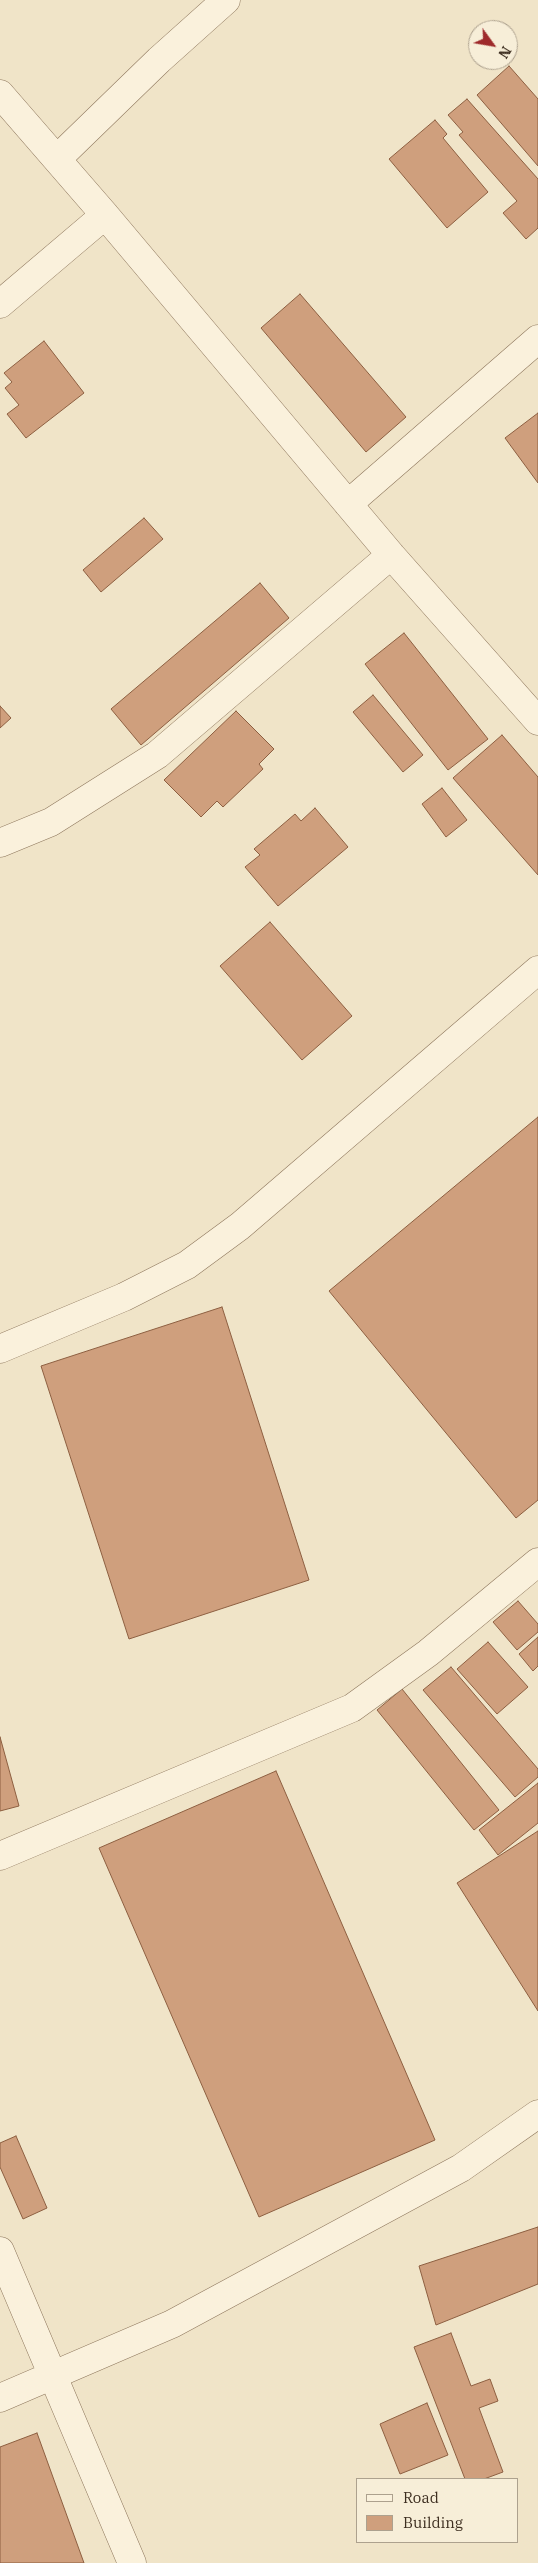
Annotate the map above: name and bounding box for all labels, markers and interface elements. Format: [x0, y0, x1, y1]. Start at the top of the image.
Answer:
north arrow [468, 20, 518, 70]
text: N [494, 43, 515, 62]
legend [356, 2478, 518, 2543]
text: Road [403, 2488, 439, 2507]
text: Building [403, 2513, 463, 2532]

